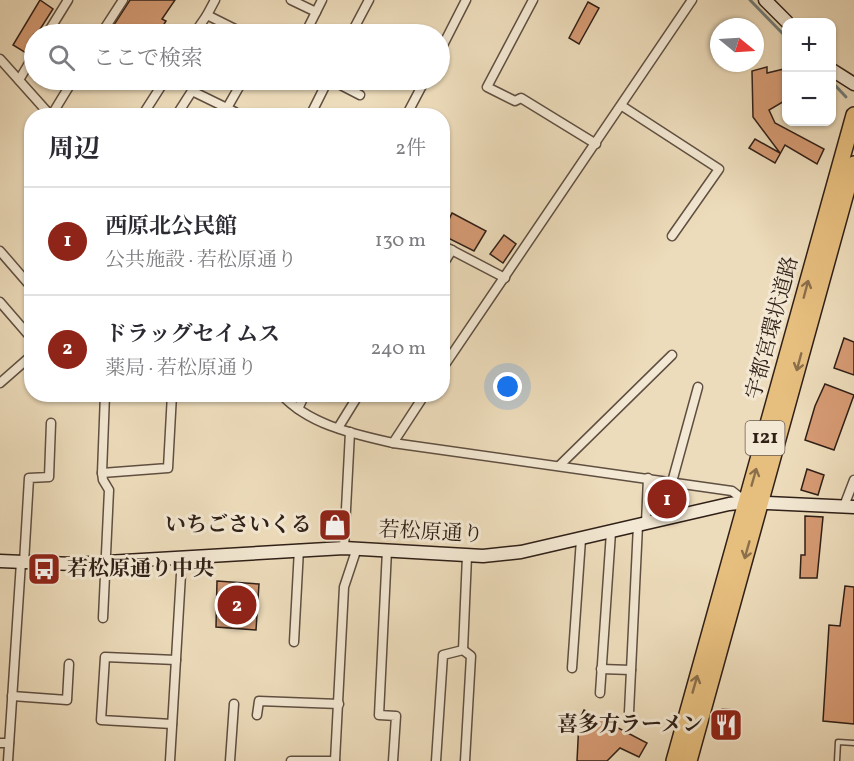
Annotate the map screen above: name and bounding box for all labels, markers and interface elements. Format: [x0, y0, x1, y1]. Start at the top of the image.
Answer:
north arrow [710, 18, 764, 72]
map controls [782, 18, 836, 126]
button: + [782, 18, 836, 72]
search box [24, 24, 450, 90]
icon: search [45, 41, 78, 74]
text: ここで検索 [93, 44, 203, 75]
button: − [782, 72, 836, 126]
text: 周辺 [48, 132, 100, 168]
text: 2件 [395, 135, 426, 163]
text: 西原北公民館 [105, 212, 237, 243]
text: 1 [63, 227, 72, 255]
text: 130 m [375, 227, 426, 255]
text: 公共施設 · 若松原通り [105, 247, 297, 275]
street label: 宇都宮環状道路 [740, 253, 806, 403]
one-way arrow [801, 280, 812, 299]
text: ドラッグセイムス [105, 320, 280, 351]
text: 2 [62, 335, 73, 363]
text: 240 m [371, 335, 426, 363]
one-way arrow [793, 352, 804, 371]
text: 薬局 · 若松原通り [105, 355, 257, 383]
your location [493, 372, 522, 401]
road number: 121 [746, 421, 784, 455]
one-way arrow [749, 467, 760, 486]
pin: 1 [648, 476, 686, 522]
shop icon: いちごさいくる [317, 507, 353, 543]
place label: いちごさいくる [165, 511, 312, 540]
street label: 若松原通り [378, 516, 484, 550]
one-way arrow [741, 540, 752, 559]
bus stop icon: 若松原通り中央 [26, 551, 62, 587]
place label: 若松原通り中央 [67, 555, 214, 584]
pin: 2 [218, 582, 256, 628]
one-way arrow [690, 675, 701, 694]
restaurant icon: 喜多方ラーメン [708, 707, 744, 743]
place label: 喜多方ラーメン [557, 711, 703, 740]

